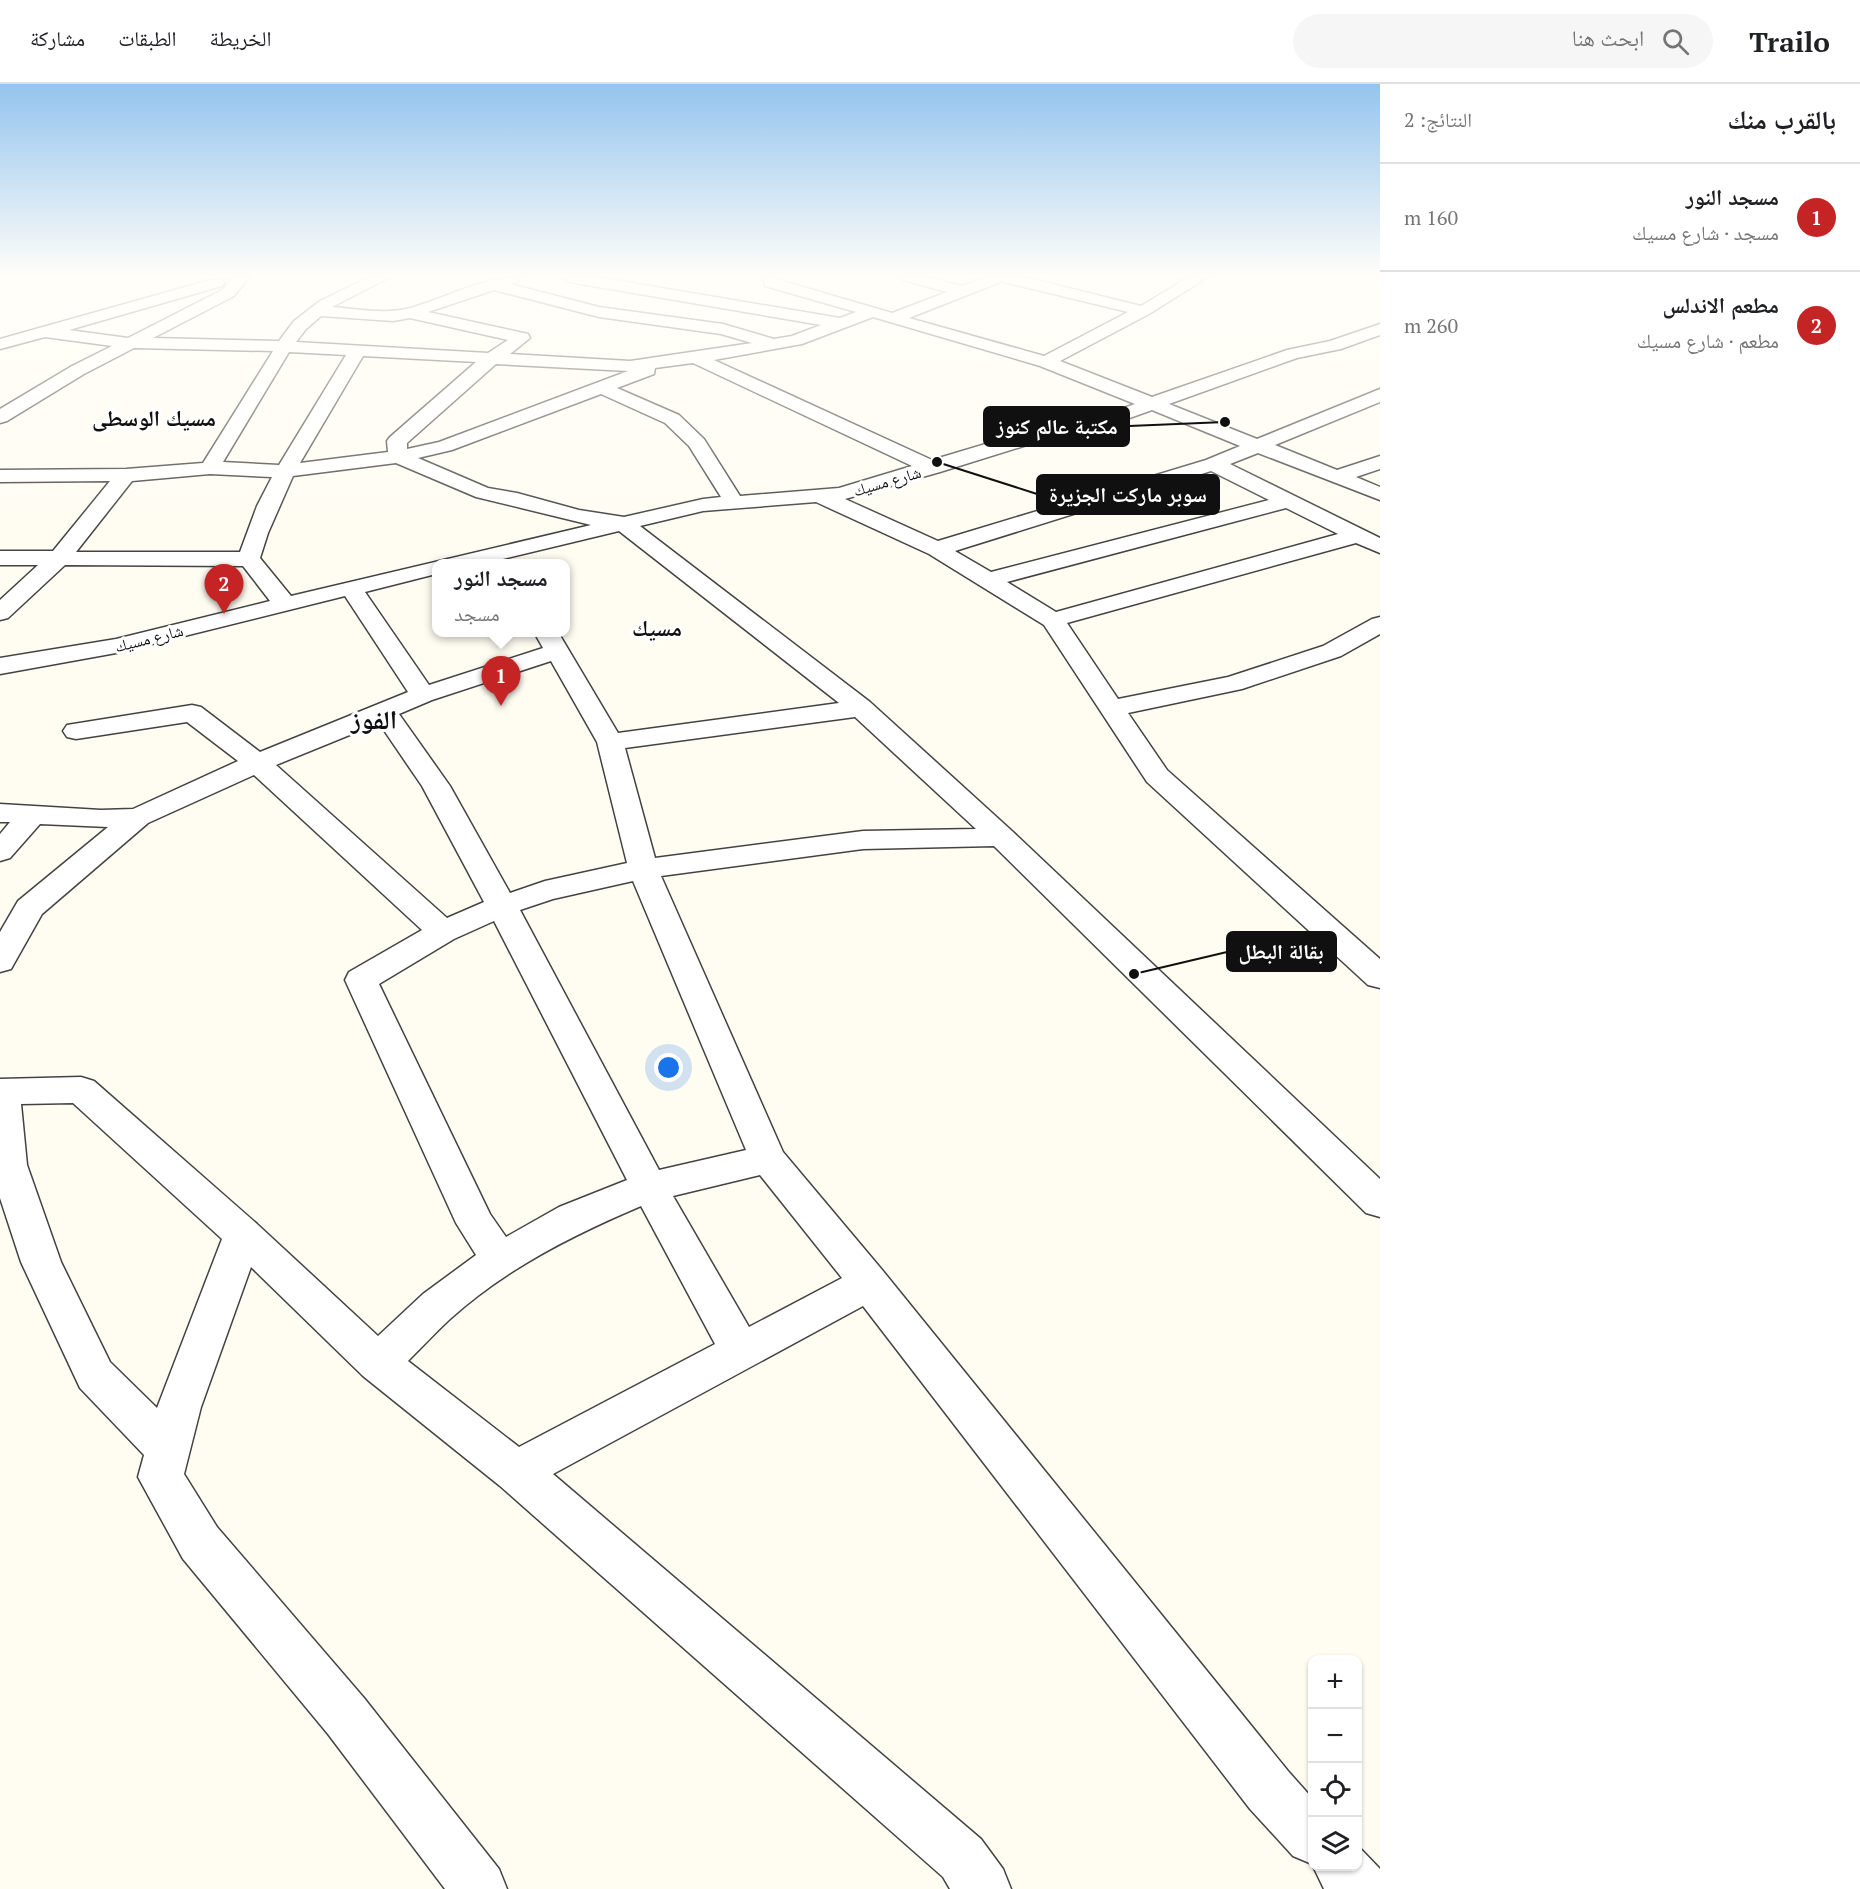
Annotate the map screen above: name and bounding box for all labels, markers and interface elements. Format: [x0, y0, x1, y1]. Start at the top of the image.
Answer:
search box [1293, 14, 1713, 68]
text: ابحث هنا [1572, 23, 1644, 52]
text: Trailo [1749, 23, 1830, 60]
text: مشاركة [30, 24, 85, 52]
text: الطبقات [118, 24, 177, 52]
text: الخريطة [210, 24, 271, 52]
icon: search [1659, 25, 1692, 58]
text: بالقرب منك [1728, 102, 1836, 136]
text: النتائج: 2 [1404, 106, 1472, 133]
text: مسجد النور [1686, 182, 1779, 211]
text: 160 m [1404, 204, 1458, 231]
text: 1 [1811, 204, 1822, 231]
text: مسجد · شارع مسيك [1632, 219, 1779, 246]
text: مطعم الاندلس [1662, 290, 1779, 319]
text: 260 m [1404, 312, 1458, 339]
text: 2 [1811, 312, 1822, 339]
text: مطعم · شارع مسيك [1637, 327, 1779, 354]
district label: مسيك الوسطى [92, 403, 216, 432]
callout: مكتبة عالم كنوز [984, 407, 1129, 446]
text: مكتبة عالم كنوز [995, 412, 1118, 441]
street label: شارع مسيك [850, 461, 924, 501]
callout: سوبر ماركت الجزيرة [1037, 475, 1219, 514]
text: سوبر ماركت الجزيرة [1049, 480, 1207, 508]
popup [432, 559, 570, 637]
text: مسجد النور [454, 563, 548, 592]
pin: 2 [204, 564, 244, 614]
text: مسجد [454, 600, 500, 627]
district label: مسيك [632, 613, 682, 642]
street label: شارع مسيك [112, 619, 186, 657]
pin: 1 [482, 656, 520, 706]
district label: الفوز [350, 702, 397, 736]
callout: بقالة البطل [1227, 932, 1336, 971]
text: بقالة البطل [1239, 937, 1323, 965]
your location [654, 1053, 683, 1082]
map controls [1308, 1655, 1362, 1871]
button: + [1308, 1655, 1362, 1709]
button: − [1308, 1709, 1362, 1763]
button: locate [1308, 1763, 1362, 1817]
button: layers [1308, 1817, 1362, 1871]

